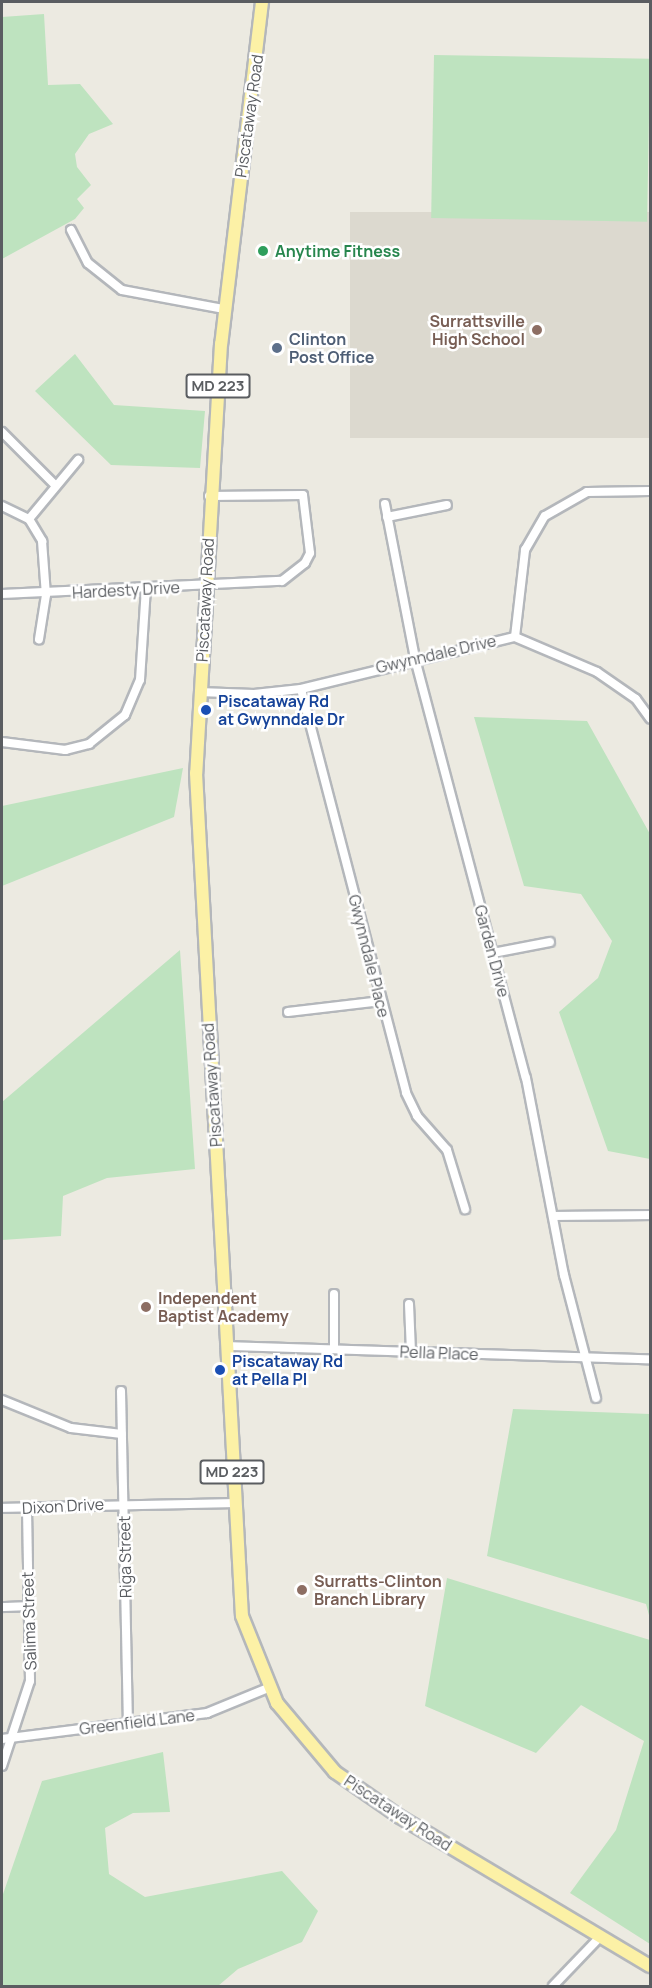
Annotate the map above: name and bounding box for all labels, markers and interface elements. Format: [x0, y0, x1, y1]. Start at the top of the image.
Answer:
street label: Piscataway Road [231, 53, 267, 179]
place label: Anytime Fitness [275, 241, 400, 261]
marker: Anytime Fitness [256, 244, 270, 258]
place label: Surrattsville High School [429, 311, 525, 349]
marker: Surrattsville High School [530, 323, 544, 337]
place label: Clinton Post Office [289, 329, 374, 367]
marker: Clinton Post Office [270, 341, 284, 355]
road number: MD 223 [185, 374, 251, 398]
street label: Piscataway Road [192, 537, 218, 663]
street label: Hardesty Drive [72, 578, 180, 602]
street label: Gwynndale Drive [374, 631, 498, 677]
place label: Piscataway Rd at Gwynndale Dr [218, 691, 345, 729]
marker: Piscataway Rd at Gwynndale Dr [199, 703, 213, 717]
street label: Gwynndale Place [344, 893, 394, 1019]
street label: Garden Drive [471, 903, 513, 999]
street label: Piscataway Road [198, 1022, 226, 1148]
place label: Independent Baptist Academy [158, 1288, 289, 1326]
marker: Independent Baptist Academy [139, 1300, 153, 1314]
street label: Pella Place [399, 1342, 479, 1364]
place label: Piscataway Rd at Pella Pl [232, 1351, 343, 1389]
marker: Piscataway Rd at Pella Pl [213, 1363, 227, 1377]
road number: MD 223 [199, 1460, 265, 1484]
street label: Dixon Drive [21, 1494, 105, 1518]
street label: Riga Street [115, 1516, 135, 1598]
street label: Salima Street [18, 1571, 40, 1671]
place label: Surratts-Clinton Branch Library [314, 1571, 442, 1609]
marker: Surratts-Clinton Branch Library [295, 1583, 309, 1597]
street label: Greenfield Lane [78, 1705, 196, 1739]
street label: Piscataway Road [341, 1771, 455, 1855]

